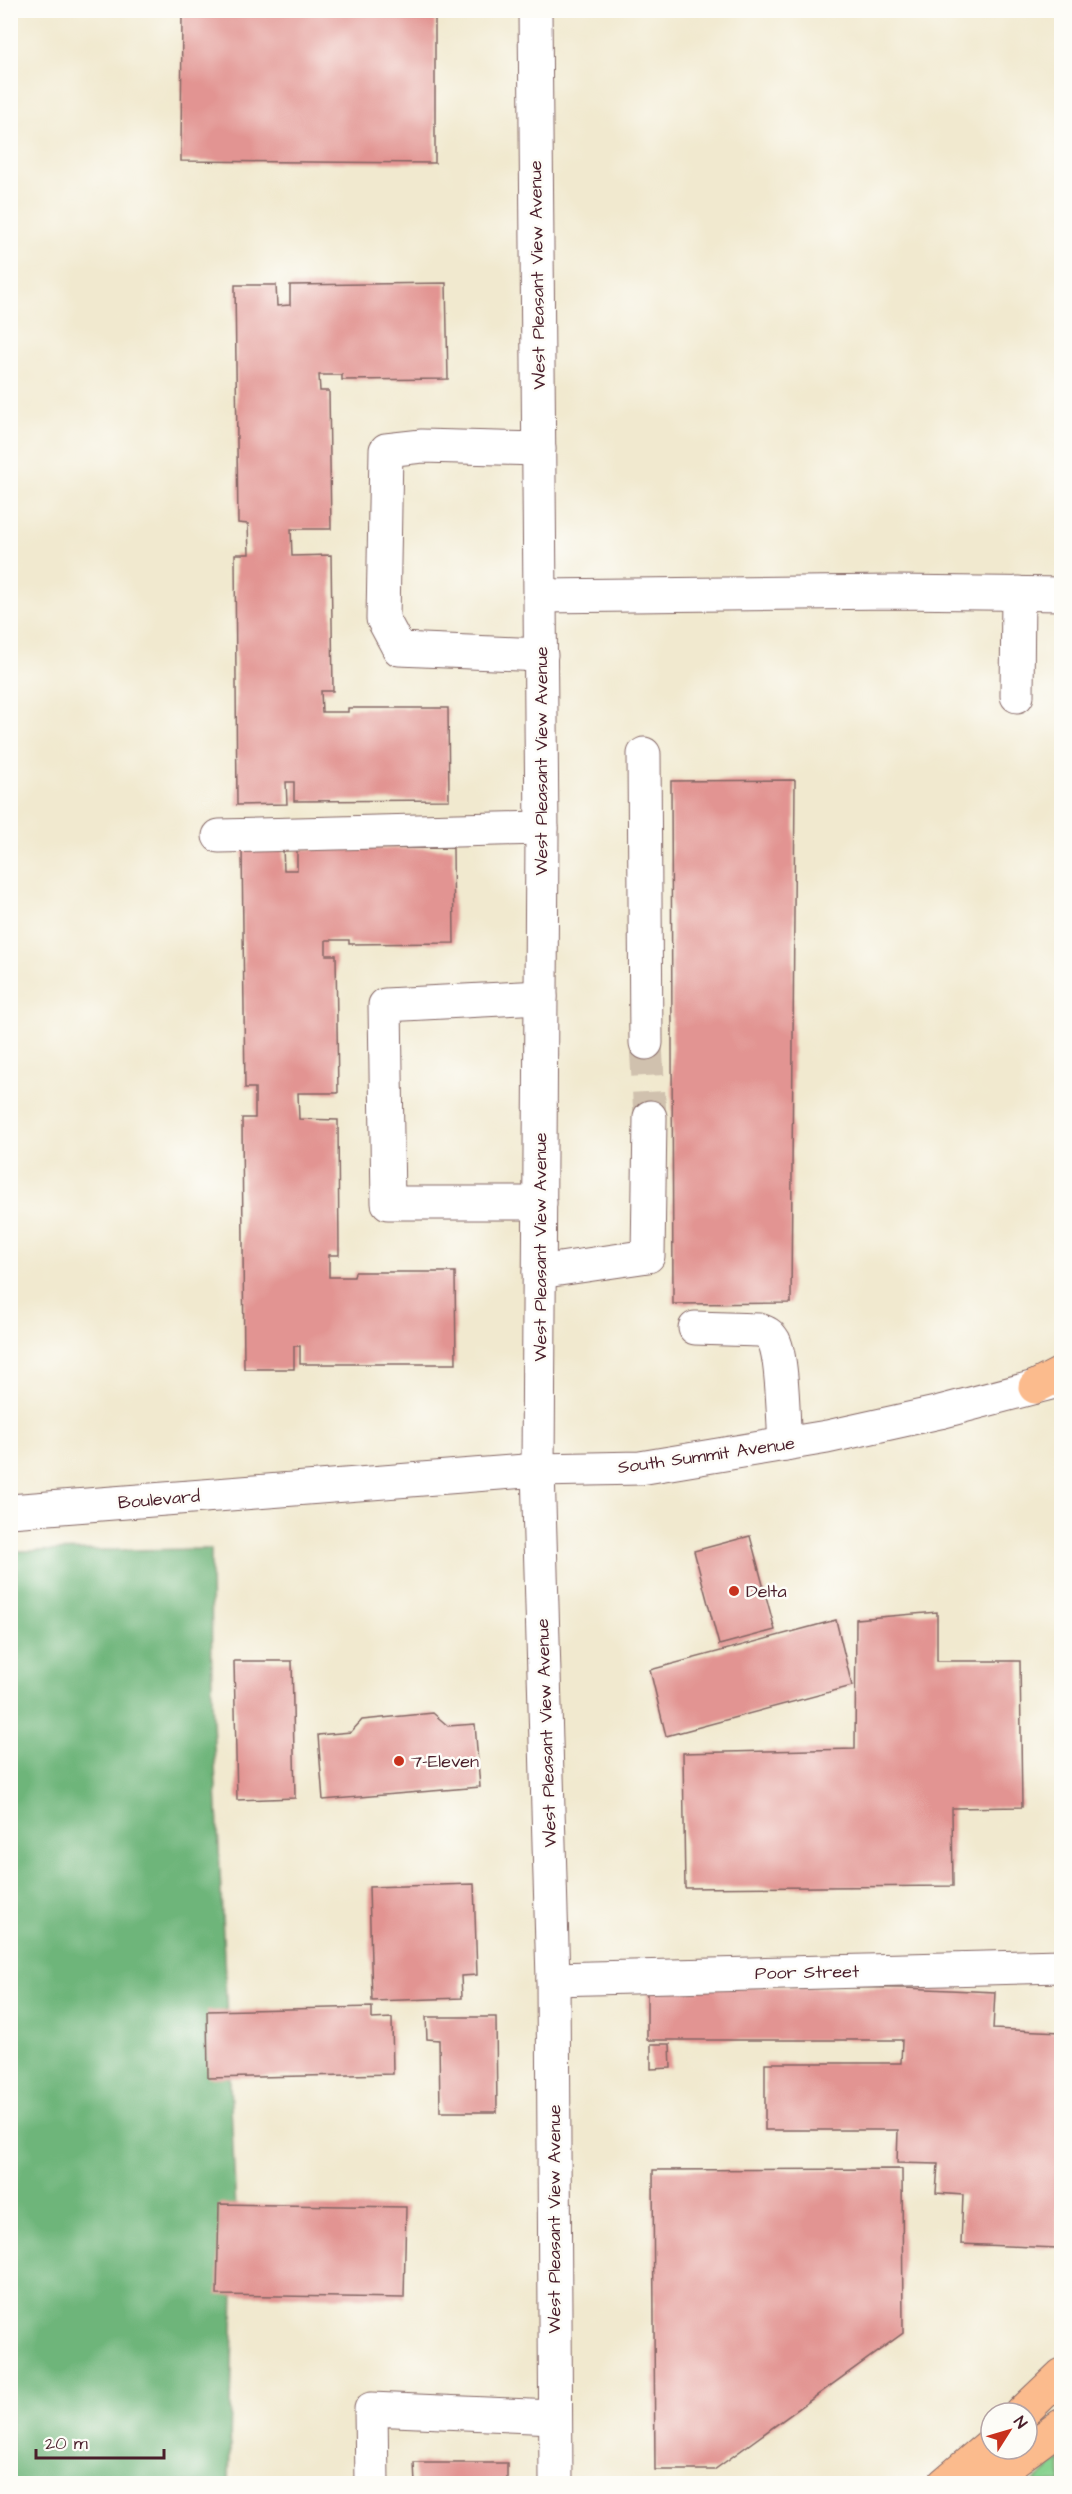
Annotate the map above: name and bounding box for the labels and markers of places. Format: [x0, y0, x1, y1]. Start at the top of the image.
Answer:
place label: Delta [746, 1579, 787, 1604]
marker: Delta [727, 1584, 741, 1598]
place label: 7-Eleven [411, 1749, 479, 1774]
marker: 7-Eleven [392, 1754, 406, 1768]

